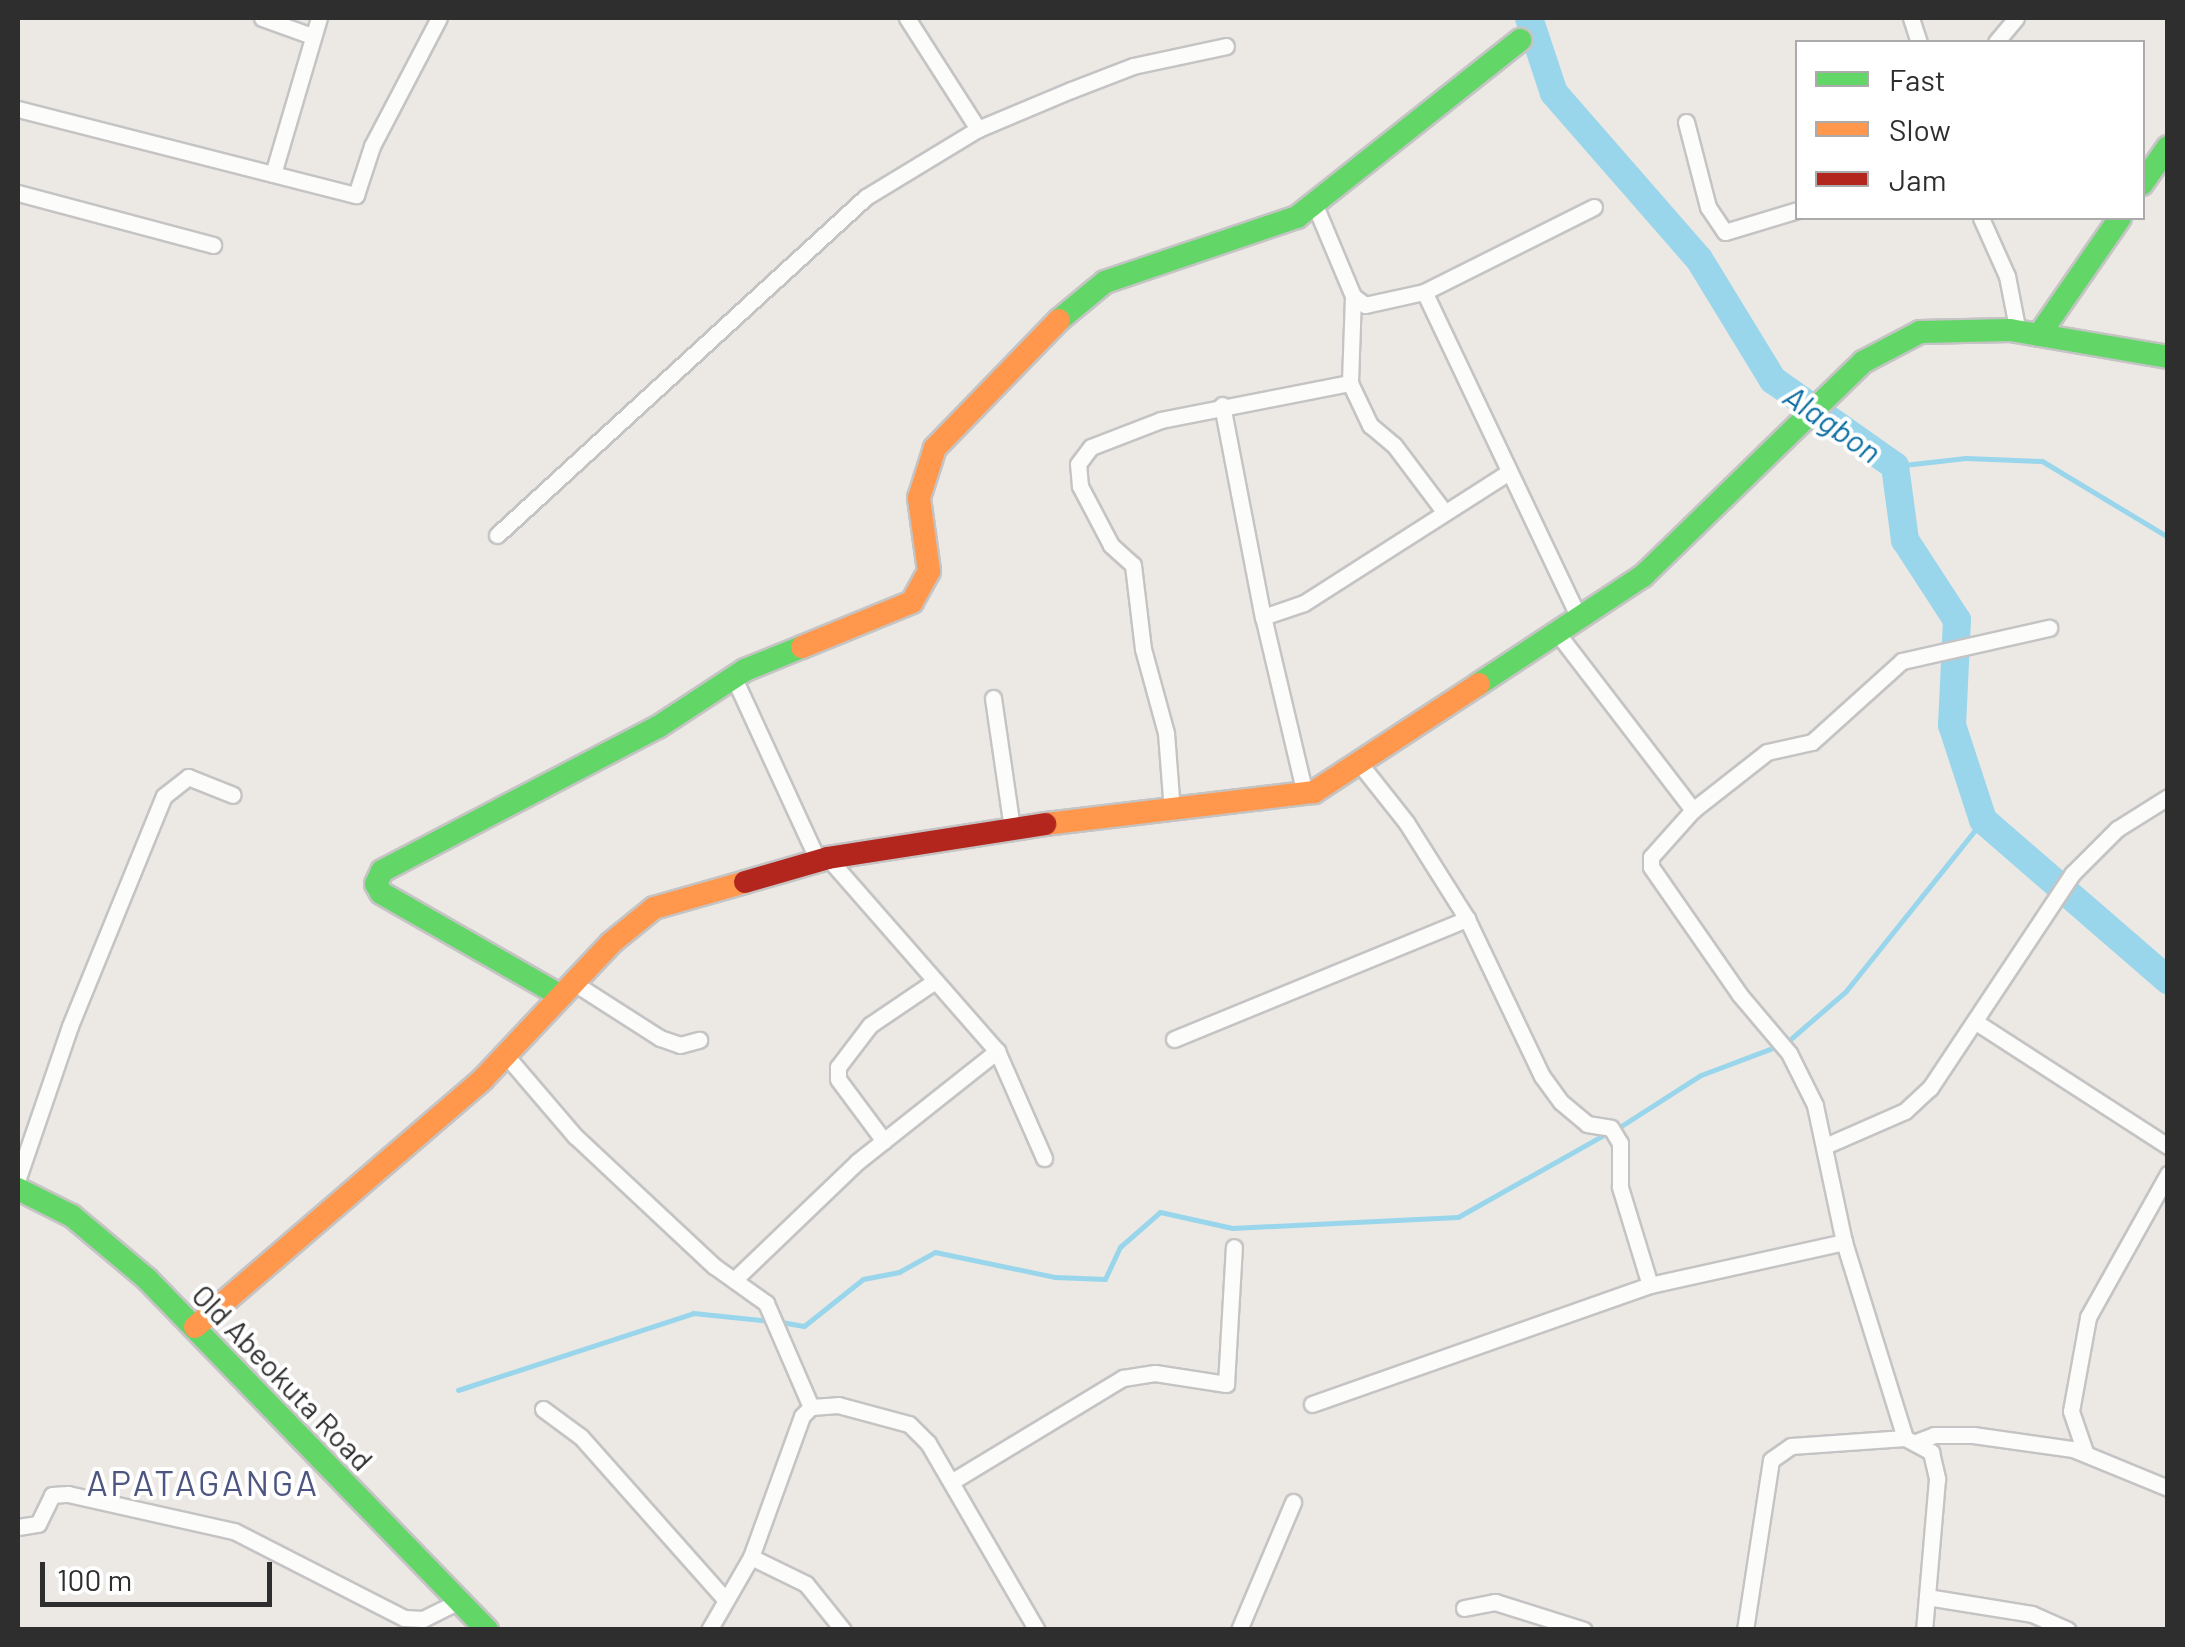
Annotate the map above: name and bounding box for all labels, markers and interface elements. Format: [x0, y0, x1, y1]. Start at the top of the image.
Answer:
legend [1795, 40, 2145, 220]
text: Fast [1889, 61, 1946, 97]
text: Slow [1889, 111, 1951, 147]
text: Jam [1889, 161, 1946, 197]
water label: Alagbon [1777, 376, 1889, 470]
street label: Old Abeokuta Road [185, 1277, 381, 1477]
district label: APATAGANGA [87, 1461, 319, 1503]
scale bar [45, 1542, 278, 1604]
text: 100 m [57, 1561, 132, 1597]

